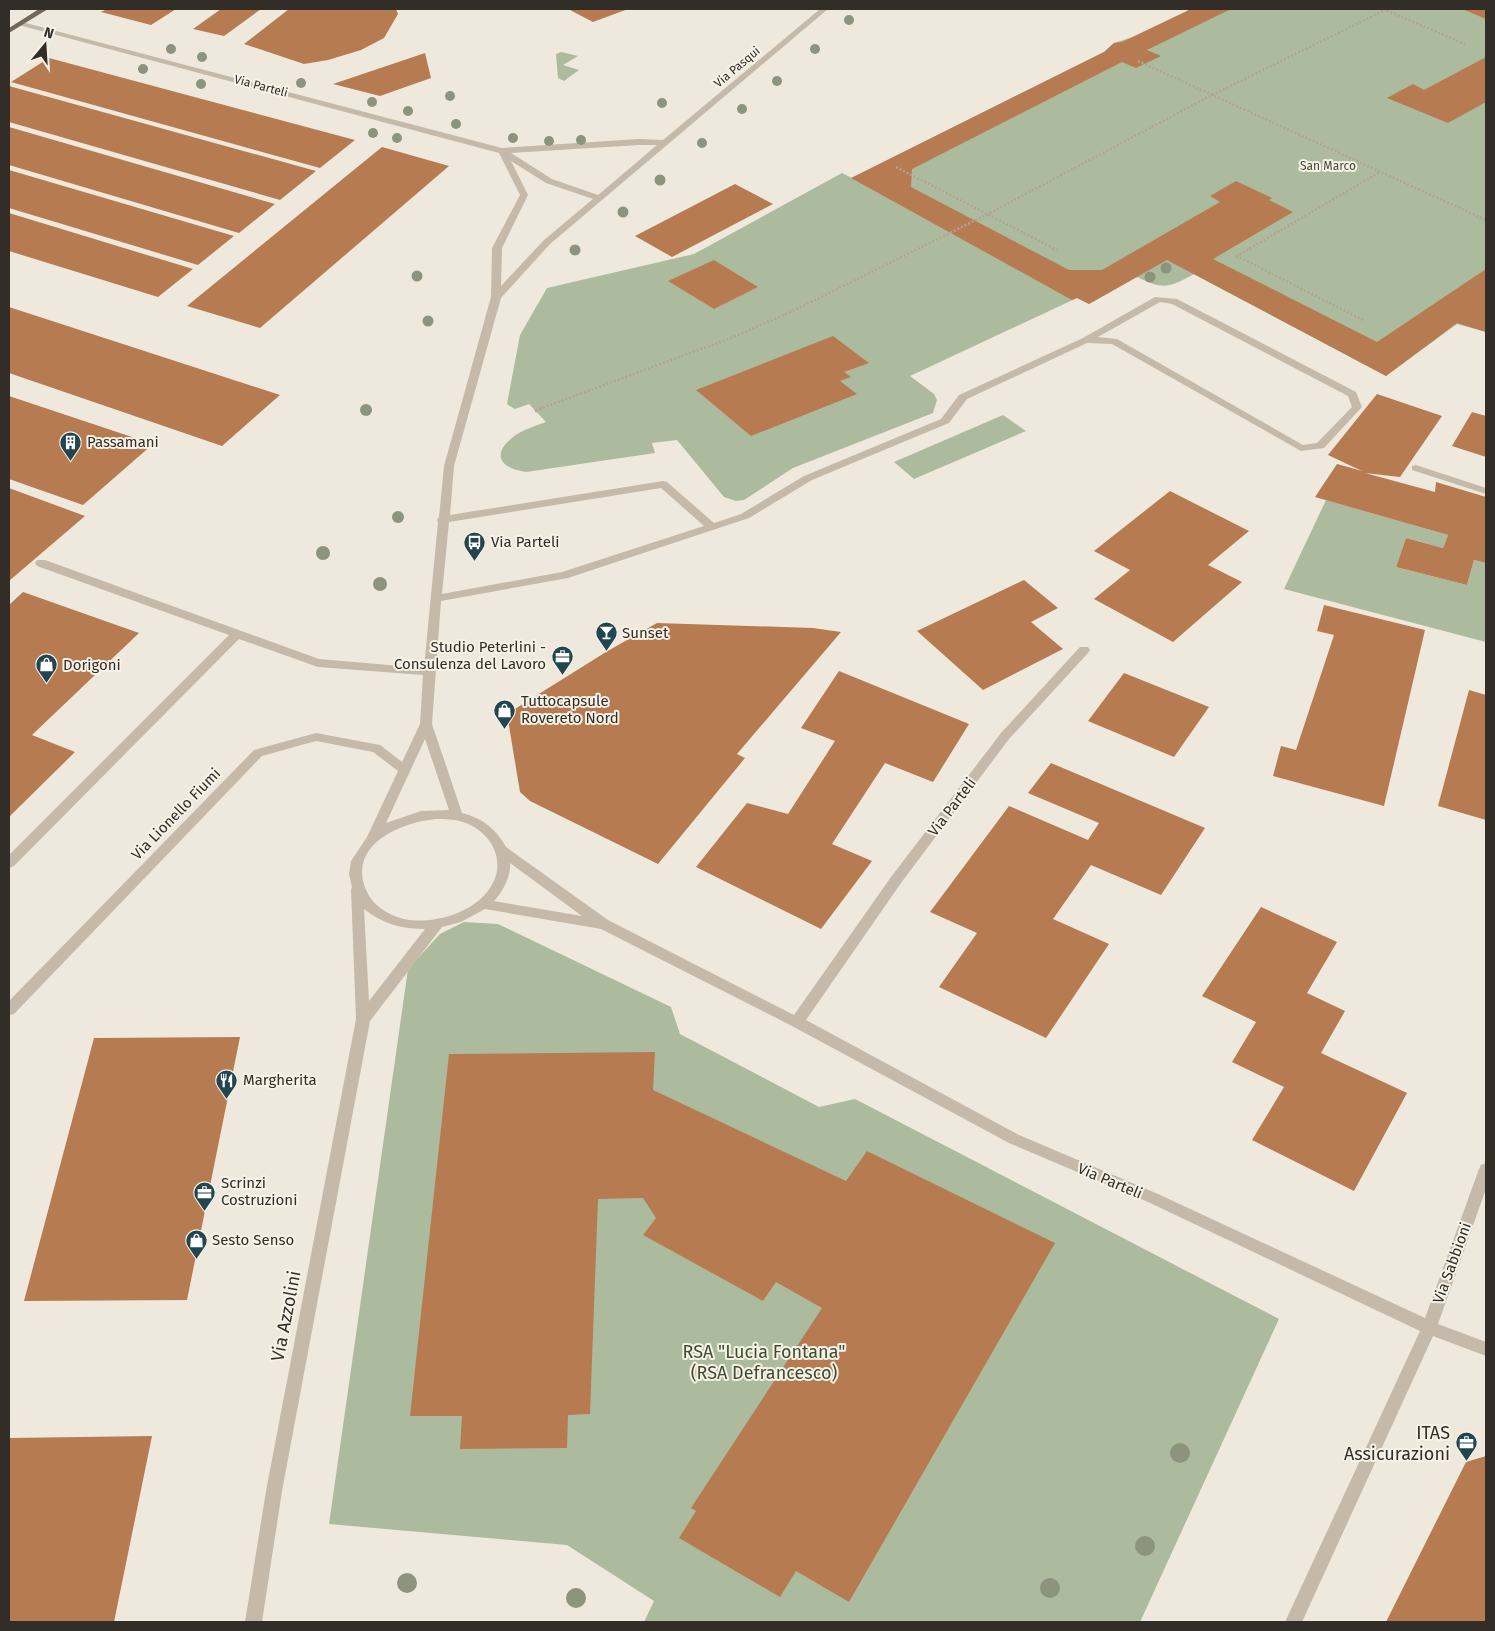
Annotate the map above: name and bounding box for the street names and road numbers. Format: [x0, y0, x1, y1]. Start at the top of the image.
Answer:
street label: Via Pasqui [711, 44, 763, 90]
street label: Via Parteli [233, 72, 289, 100]
street label: Via Lionello Fiumi [128, 764, 224, 864]
street label: Via Parteli [924, 774, 980, 840]
street label: Via Parteli [1075, 1159, 1145, 1203]
street label: Via Sabbioni [1429, 1220, 1475, 1306]
street label: Via Azzolini [266, 1269, 306, 1363]

